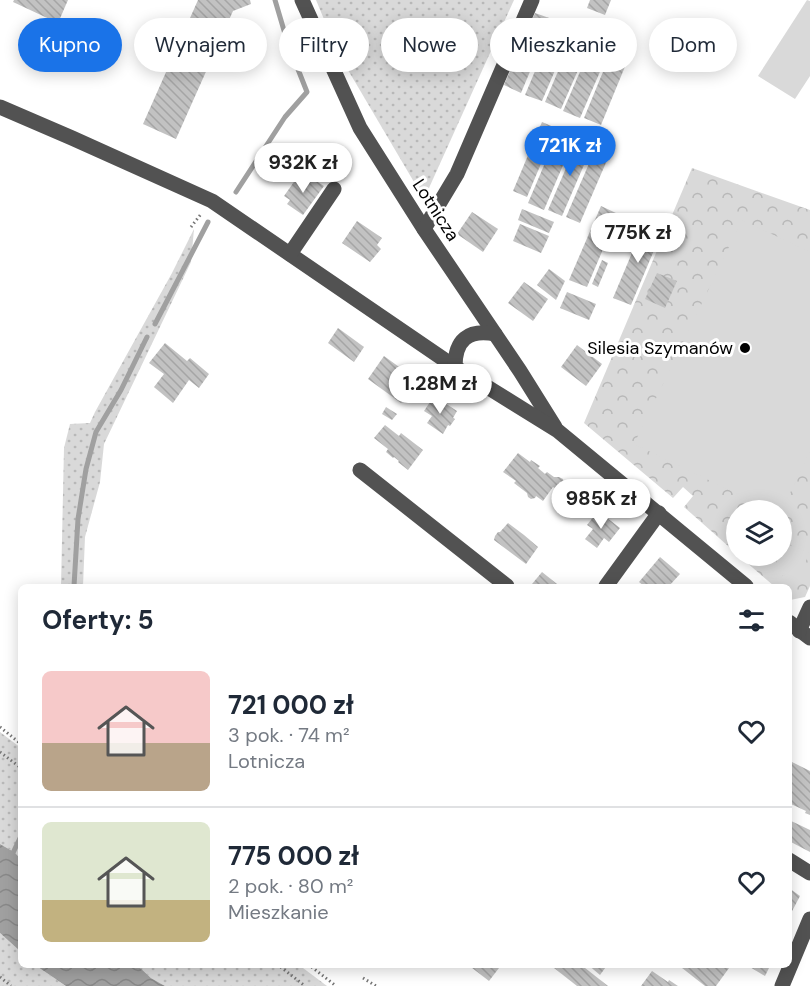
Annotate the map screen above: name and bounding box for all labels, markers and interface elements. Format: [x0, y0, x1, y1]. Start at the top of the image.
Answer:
chip: Kupno [18, 18, 122, 72]
chip: Wynajem [134, 18, 267, 72]
chip: Filtry [279, 18, 369, 72]
chip: Nowe [381, 18, 478, 72]
chip: Mieszkanie [490, 18, 637, 72]
chip: Dom [649, 18, 737, 72]
pin: 721K zł [515, 126, 625, 177]
text: 721K zł [539, 132, 601, 158]
pin: 932K zł [248, 143, 358, 194]
text: 932K zł [268, 149, 338, 175]
street label: Lotnicza [407, 174, 465, 246]
pin: 775K zł [583, 213, 693, 264]
text: 775K zł [605, 219, 671, 245]
place label: Silesia Szymanów [587, 336, 733, 360]
marker: Silesia Szymanów [738, 341, 752, 355]
pin: 1.28M zł [378, 364, 502, 415]
text: 1.28M zł [403, 370, 477, 396]
pin: 985K zł [546, 479, 656, 530]
text: 985K zł [565, 485, 637, 511]
map controls [726, 500, 792, 566]
button: layers [726, 500, 792, 566]
text: Oferty: 5 [42, 603, 154, 637]
icon: filters [735, 604, 768, 637]
text: 721 000 zł [228, 688, 354, 722]
icon: home [90, 695, 162, 767]
icon: heart [735, 715, 768, 748]
text: 3 pok. · 74 m² [228, 722, 350, 748]
text: Lotnicza [228, 748, 305, 774]
text: 775 000 zł [228, 839, 359, 873]
icon: home [90, 846, 162, 918]
icon: heart [735, 866, 768, 899]
text: 2 pok. · 80 m² [228, 873, 353, 899]
text: Mieszkanie [228, 899, 329, 925]

